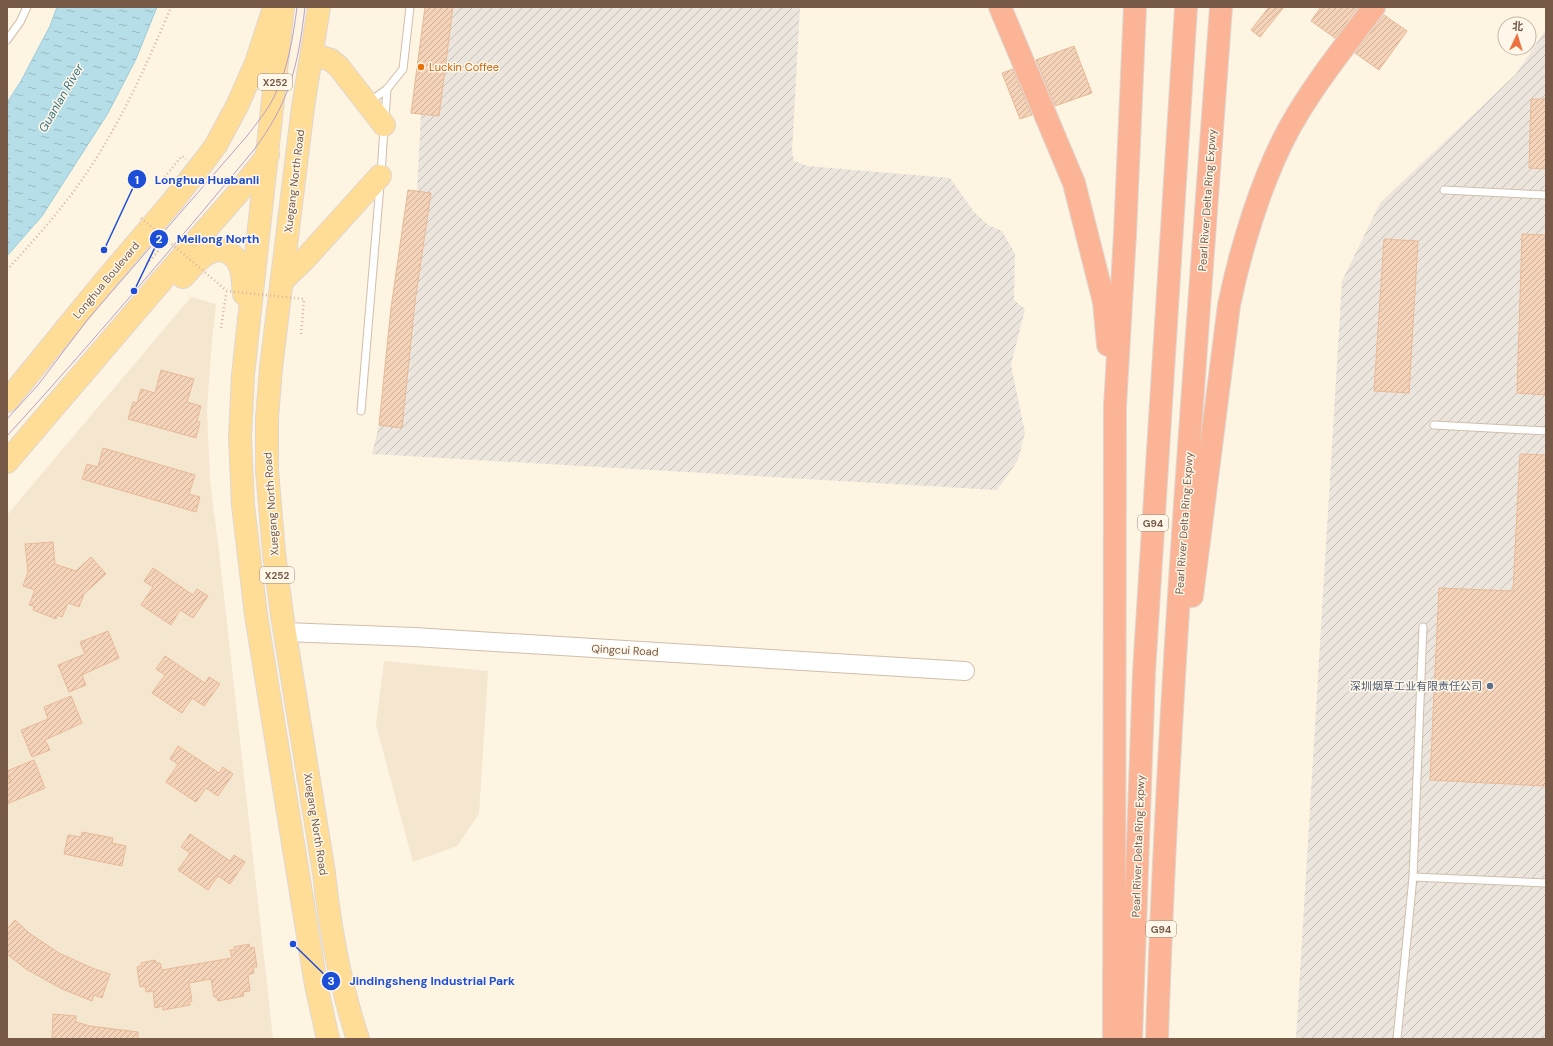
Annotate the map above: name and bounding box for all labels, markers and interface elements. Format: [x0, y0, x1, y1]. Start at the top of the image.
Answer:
north arrow [1497, 16, 1537, 56]
text: 北 [1512, 19, 1524, 33]
water label: Guanlan River [35, 60, 87, 135]
place label: Luckin Coffee [429, 60, 499, 74]
marker: Luckin Coffee [416, 62, 426, 72]
road number: X252 [258, 74, 292, 90]
street label: Pearl River Delta Ring Expwy [1195, 128, 1219, 272]
street label: Xuegang North Road [281, 129, 307, 233]
callout: Longhua Huabanli [127, 167, 268, 191]
text: 1 [135, 172, 139, 188]
text: Longhua Huabanli [155, 172, 259, 188]
callout: Meilong North [149, 227, 267, 251]
text: 2 [156, 231, 163, 247]
text: Meilong North [177, 231, 259, 247]
street label: Longhua Boulevard [70, 239, 142, 321]
street label: Pearl River Delta Ring Expwy [1172, 451, 1196, 595]
street label: Xuegang North Road [260, 452, 282, 556]
road number: G94 [1138, 515, 1168, 531]
road number: X252 [260, 567, 294, 583]
street label: Qingcui Road [591, 641, 659, 659]
place label: 深圳烟草工业有限责任公司 [1350, 679, 1482, 693]
marker: 深圳烟草工业有限责任公司 [1485, 681, 1495, 691]
street label: Xuegang North Road [301, 772, 331, 876]
street label: Pearl River Delta Ring Expwy [1129, 775, 1147, 917]
road number: G94 [1146, 921, 1176, 937]
callout: Jindingsheng Industrial Park [321, 969, 523, 993]
text: 3 [327, 973, 335, 989]
text: Jindingsheng Industrial Park [349, 973, 515, 989]

